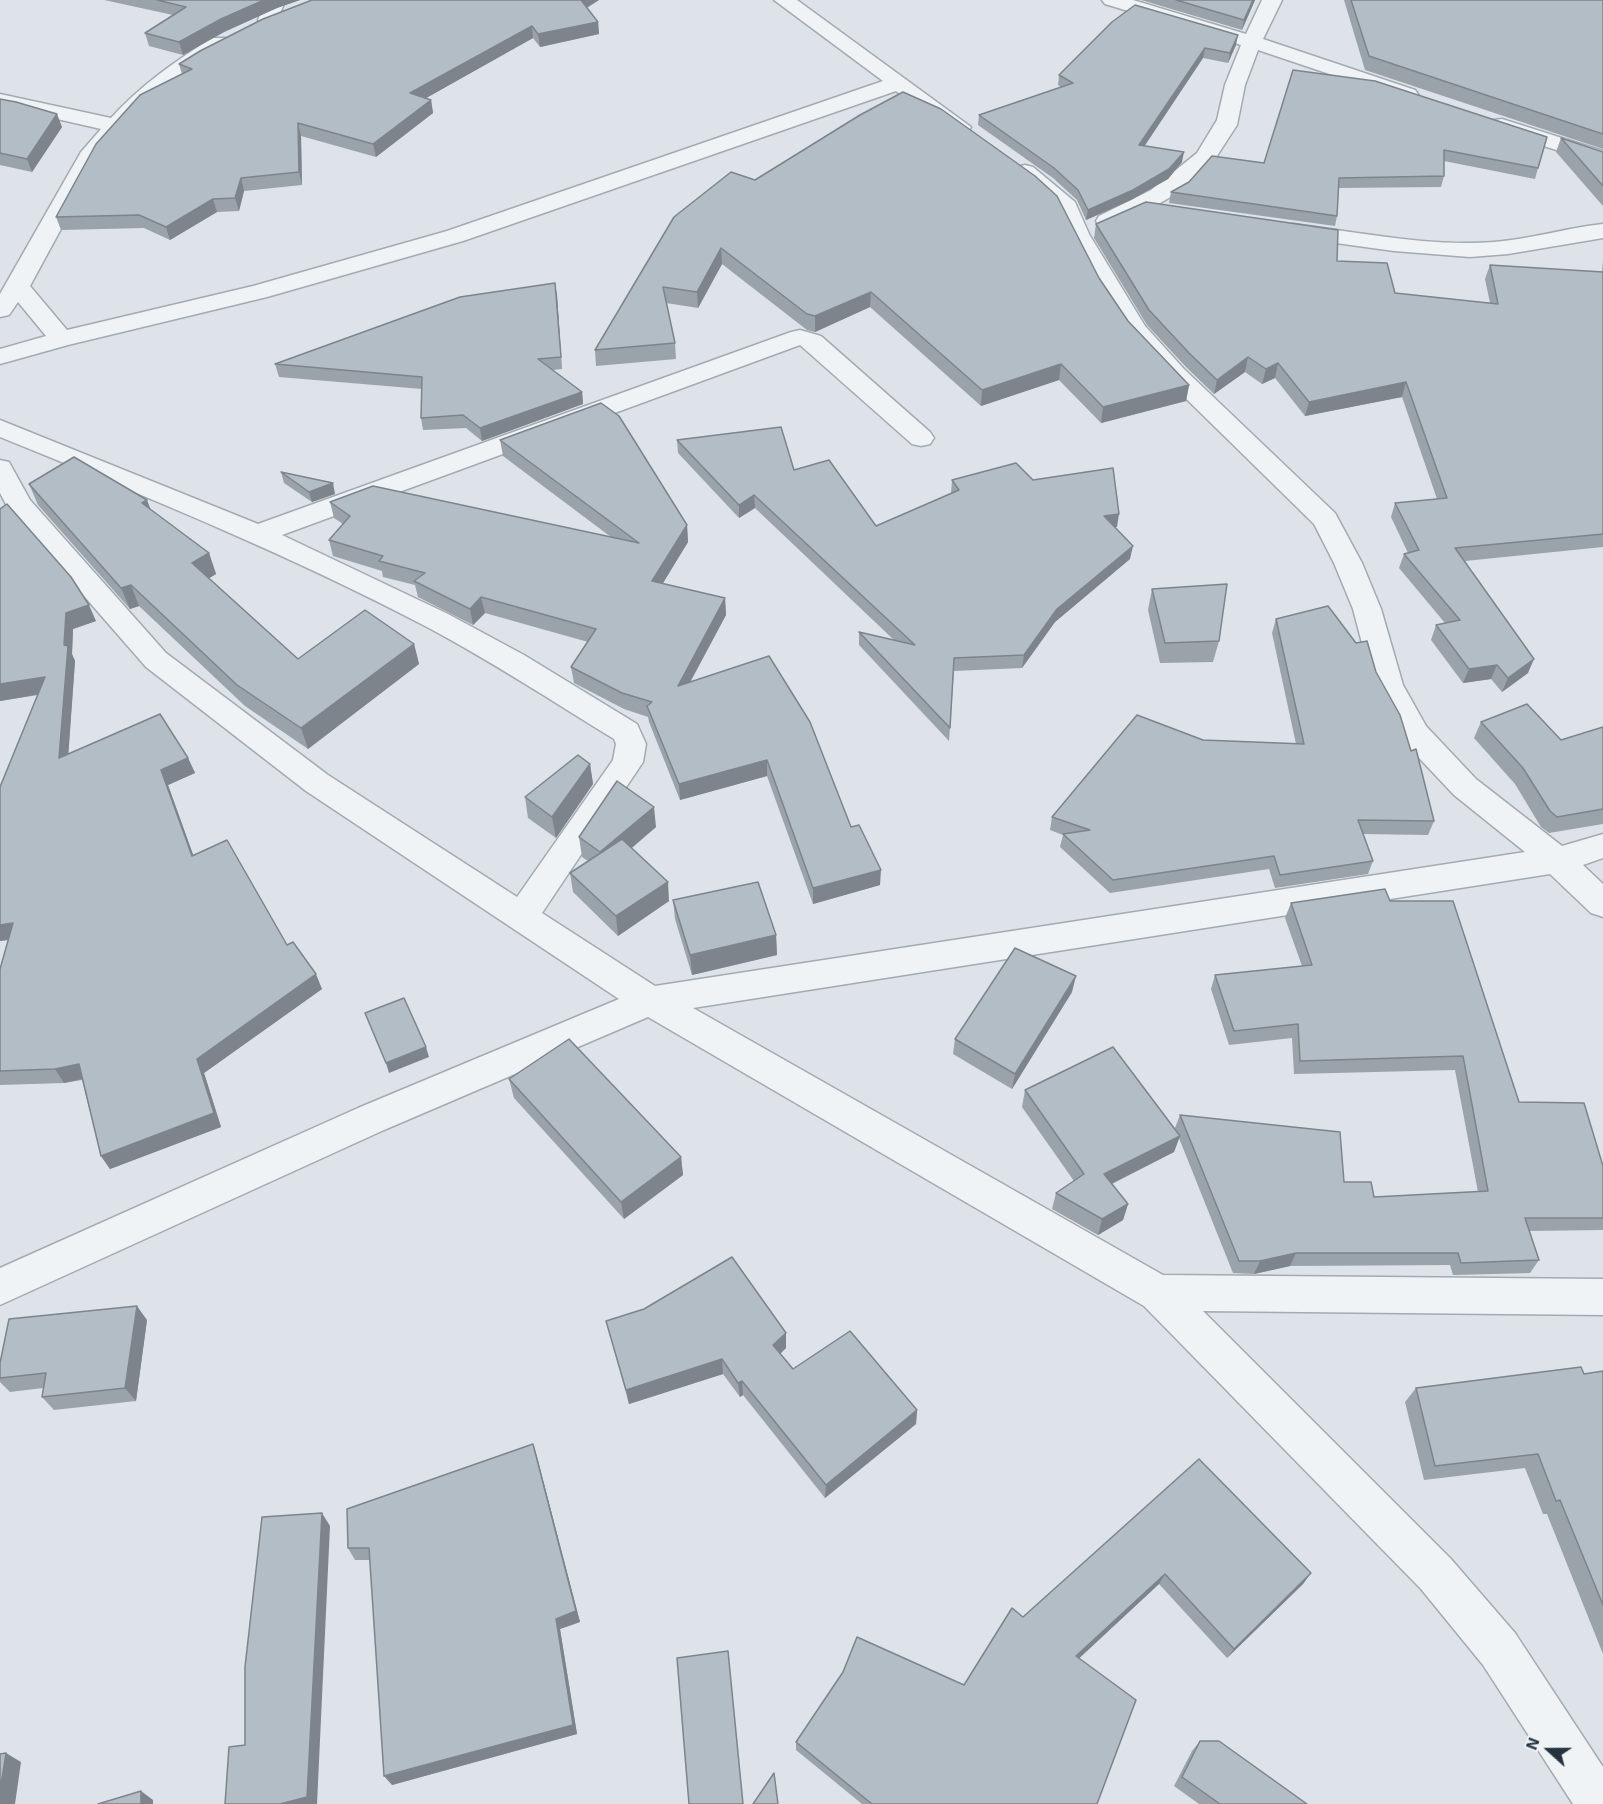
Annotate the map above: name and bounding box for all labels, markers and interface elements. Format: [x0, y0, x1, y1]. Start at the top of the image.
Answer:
north arrow [1519, 1720, 1579, 1780]
text: N [1521, 1735, 1543, 1752]

